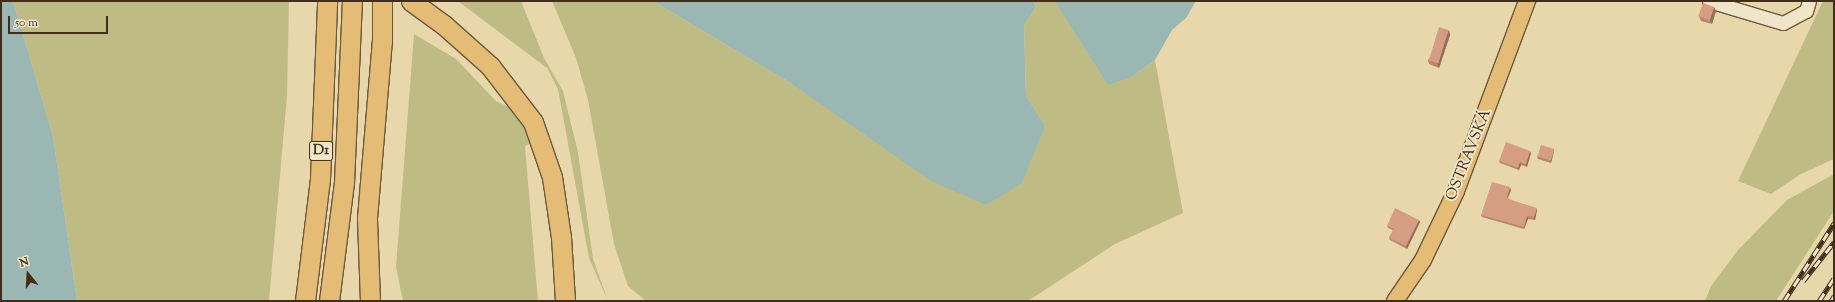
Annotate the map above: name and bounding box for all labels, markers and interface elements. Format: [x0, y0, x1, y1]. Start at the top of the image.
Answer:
scale bar [10, 8, 110, 34]
text: 50 m [15, 14, 38, 32]
street label: OSTRAVSKÁ [1443, 107, 1495, 203]
road number: D1 [309, 139, 333, 163]
north arrow [8, 254, 48, 294]
text: N [18, 254, 31, 272]

